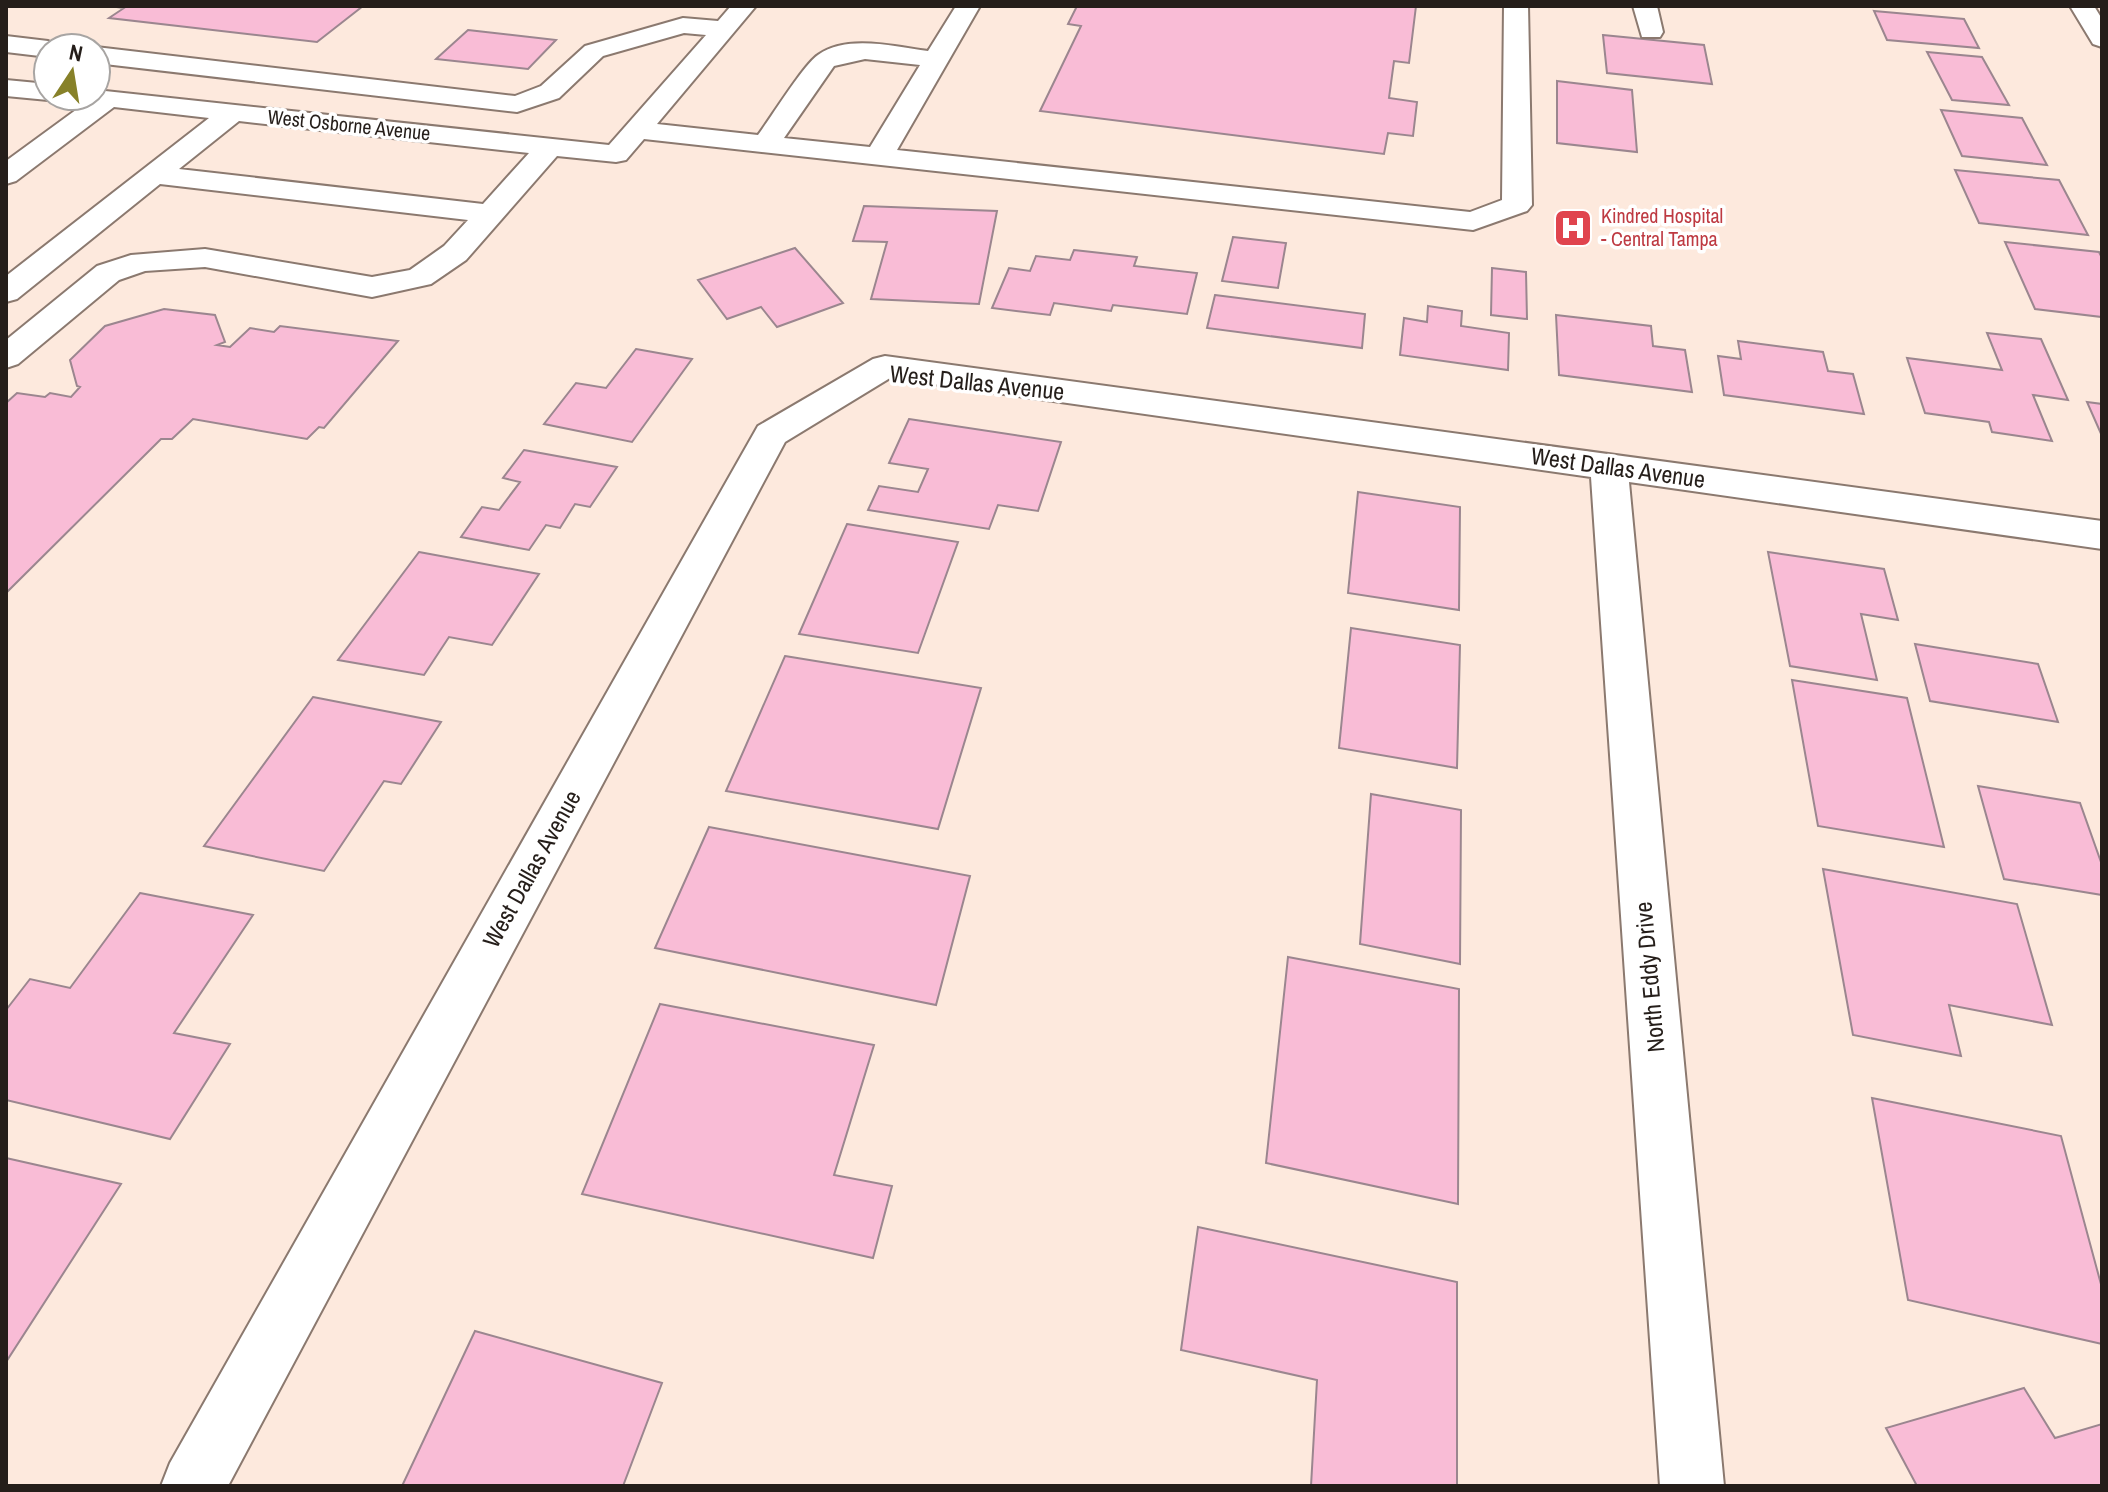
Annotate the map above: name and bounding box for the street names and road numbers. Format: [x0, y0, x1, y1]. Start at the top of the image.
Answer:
street label: West Osborne Avenue [266, 103, 432, 146]
street label: West Dallas Avenue [888, 357, 1066, 407]
street label: West Dallas Avenue [1529, 439, 1707, 495]
street label: West Dallas Avenue [475, 784, 588, 953]
street label: North Eddy Drive [1626, 901, 1672, 1054]

